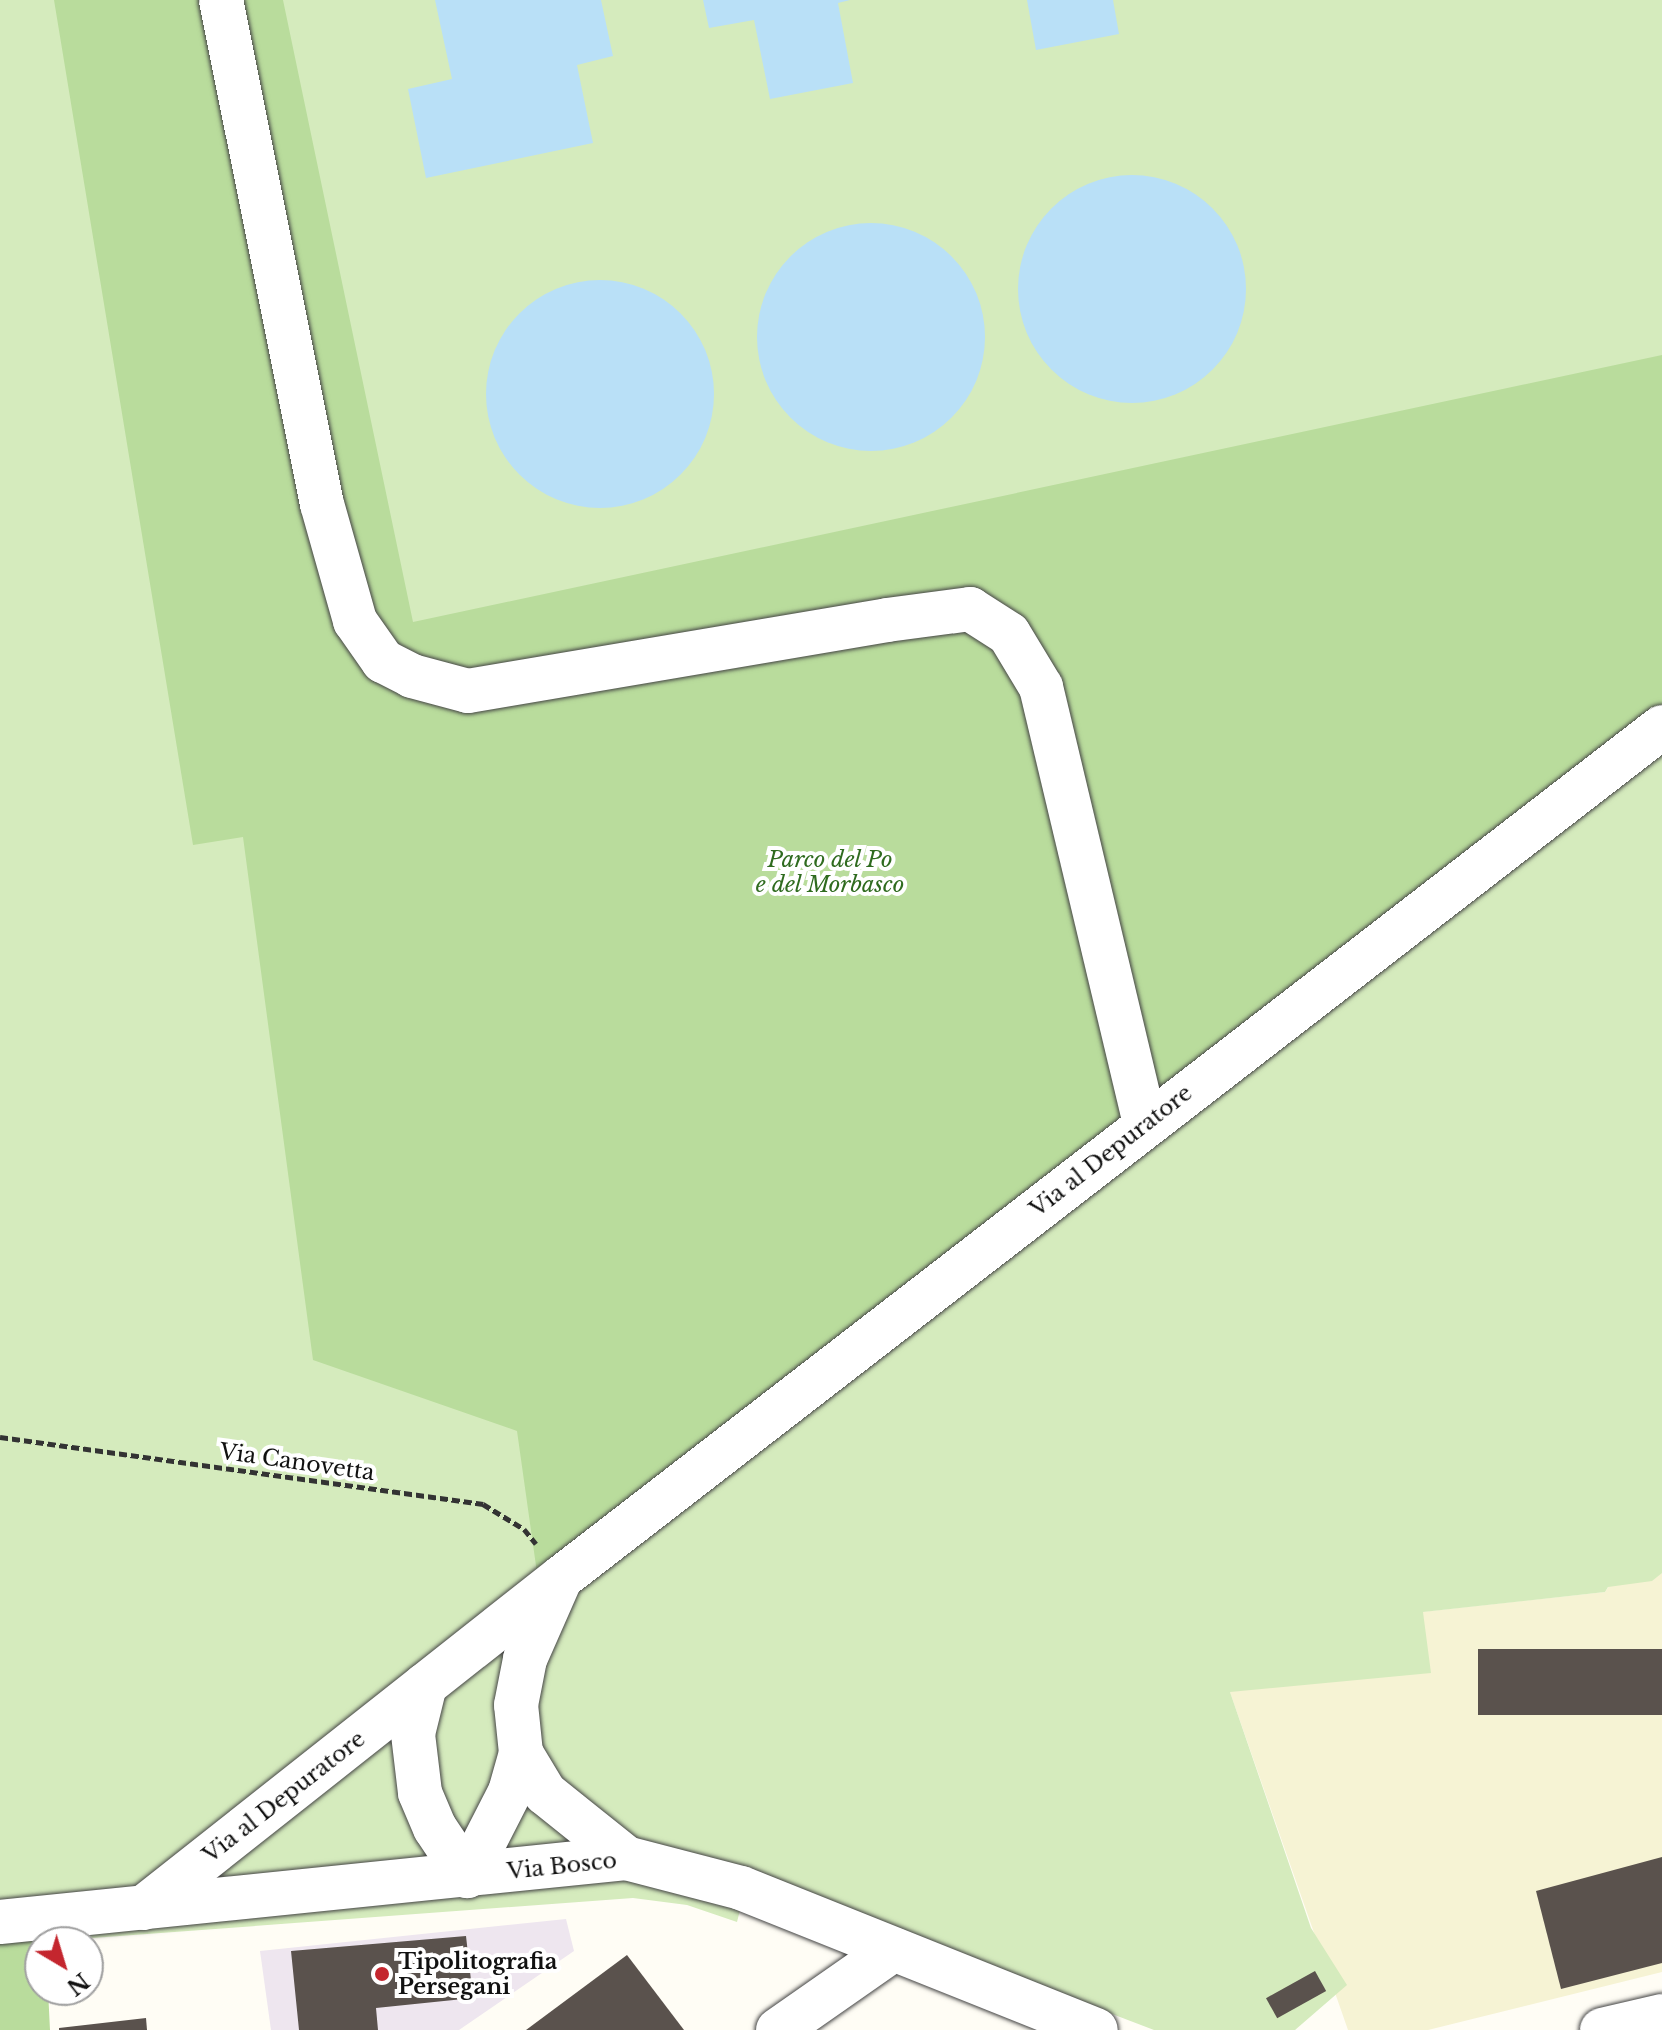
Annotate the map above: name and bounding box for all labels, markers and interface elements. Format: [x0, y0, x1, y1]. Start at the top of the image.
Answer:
park label: Parco del Po e del Morbasco [755, 846, 905, 898]
street label: Via al Depuratore [1025, 1079, 1197, 1223]
street label: Via Canovetta [218, 1438, 376, 1486]
street label: Via al Depuratore [198, 1725, 370, 1869]
street label: Via Bosco [506, 1847, 618, 1885]
north arrow [24, 1926, 104, 2006]
place label: Tipolitografia Persegani [398, 1948, 557, 2000]
marker: Tipolitografia Persegani [373, 1965, 391, 1983]
text: N [61, 1967, 94, 2001]

